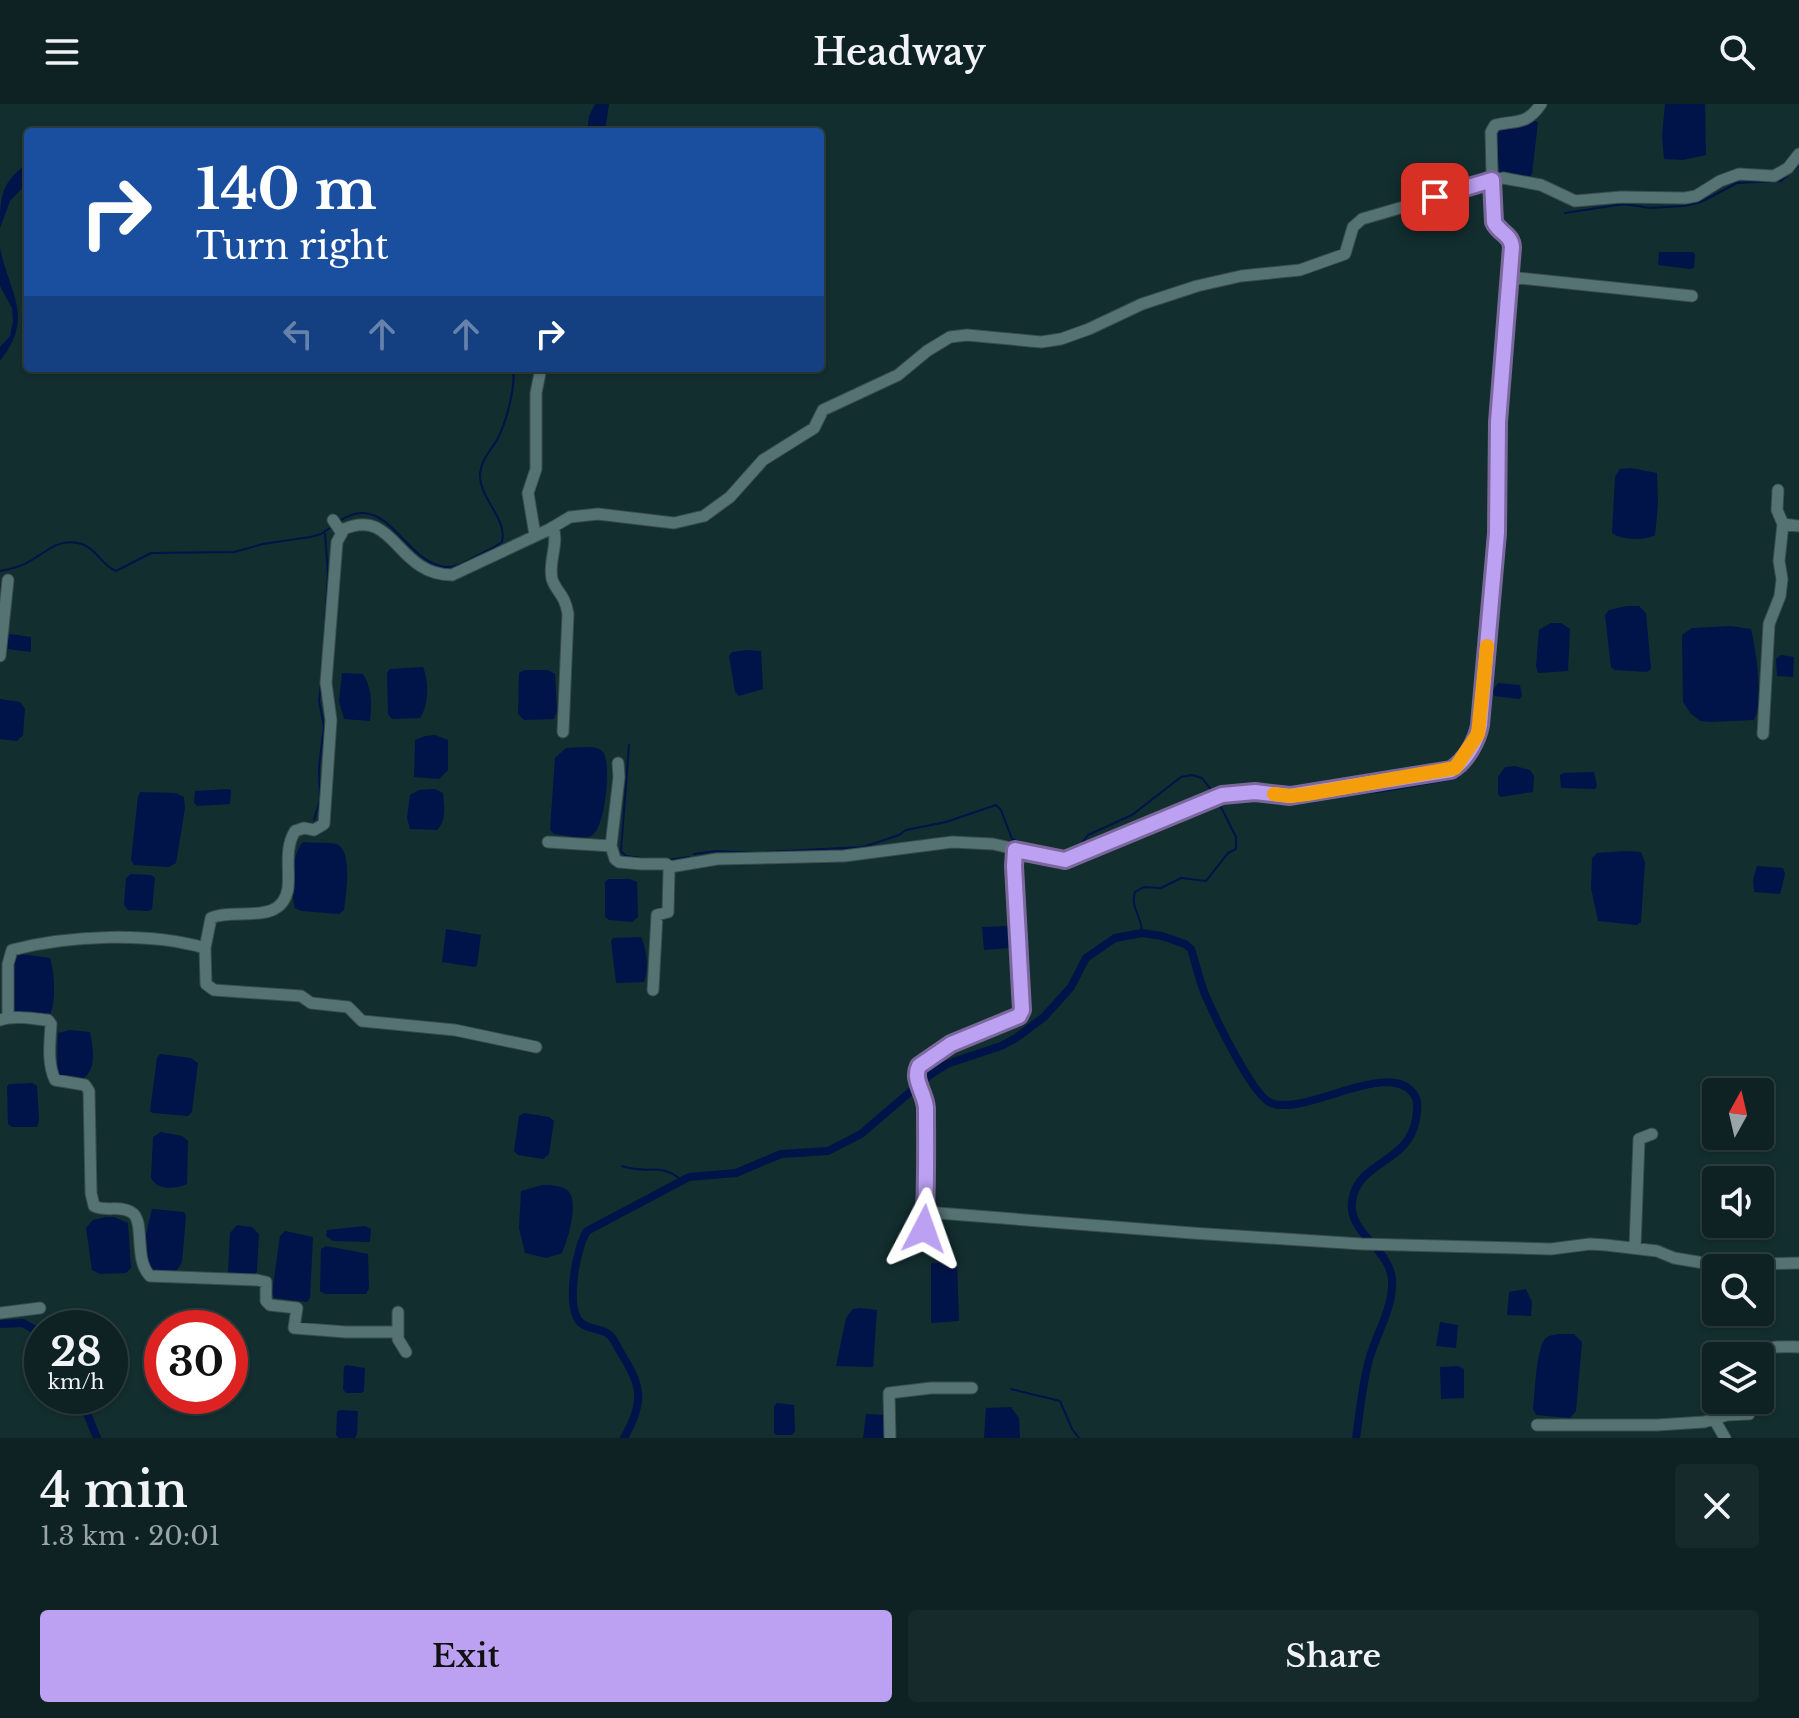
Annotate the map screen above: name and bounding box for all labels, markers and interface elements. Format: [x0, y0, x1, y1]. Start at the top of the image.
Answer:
icon: menu [40, 30, 84, 74]
text: Headway [813, 30, 986, 75]
icon: search [1715, 30, 1759, 74]
text: 140 m [196, 155, 377, 224]
icon: right [64, 160, 168, 264]
pin [1401, 163, 1469, 231]
icon: arrive [1413, 175, 1457, 219]
text: Turn right [196, 224, 389, 269]
icon: left [276, 312, 320, 356]
icon: ahead [360, 312, 404, 356]
icon: ahead [444, 312, 488, 356]
icon: right [528, 312, 572, 356]
north arrow [1702, 1078, 1774, 1150]
map controls [1702, 1078, 1774, 1414]
button: sound [1702, 1166, 1774, 1238]
position arrow [882, 1187, 966, 1271]
button: search [1702, 1254, 1774, 1326]
speed limit sign: 30 [144, 1310, 248, 1414]
text: 28 [50, 1327, 102, 1377]
button: layers [1702, 1342, 1774, 1414]
text: km/h [48, 1370, 104, 1394]
text: 4 min [40, 1460, 188, 1520]
button: close [1675, 1464, 1759, 1548]
text: 1.3 km · 20:01 [40, 1520, 220, 1552]
button: Exit [40, 1610, 892, 1702]
button: Share [908, 1610, 1759, 1702]

